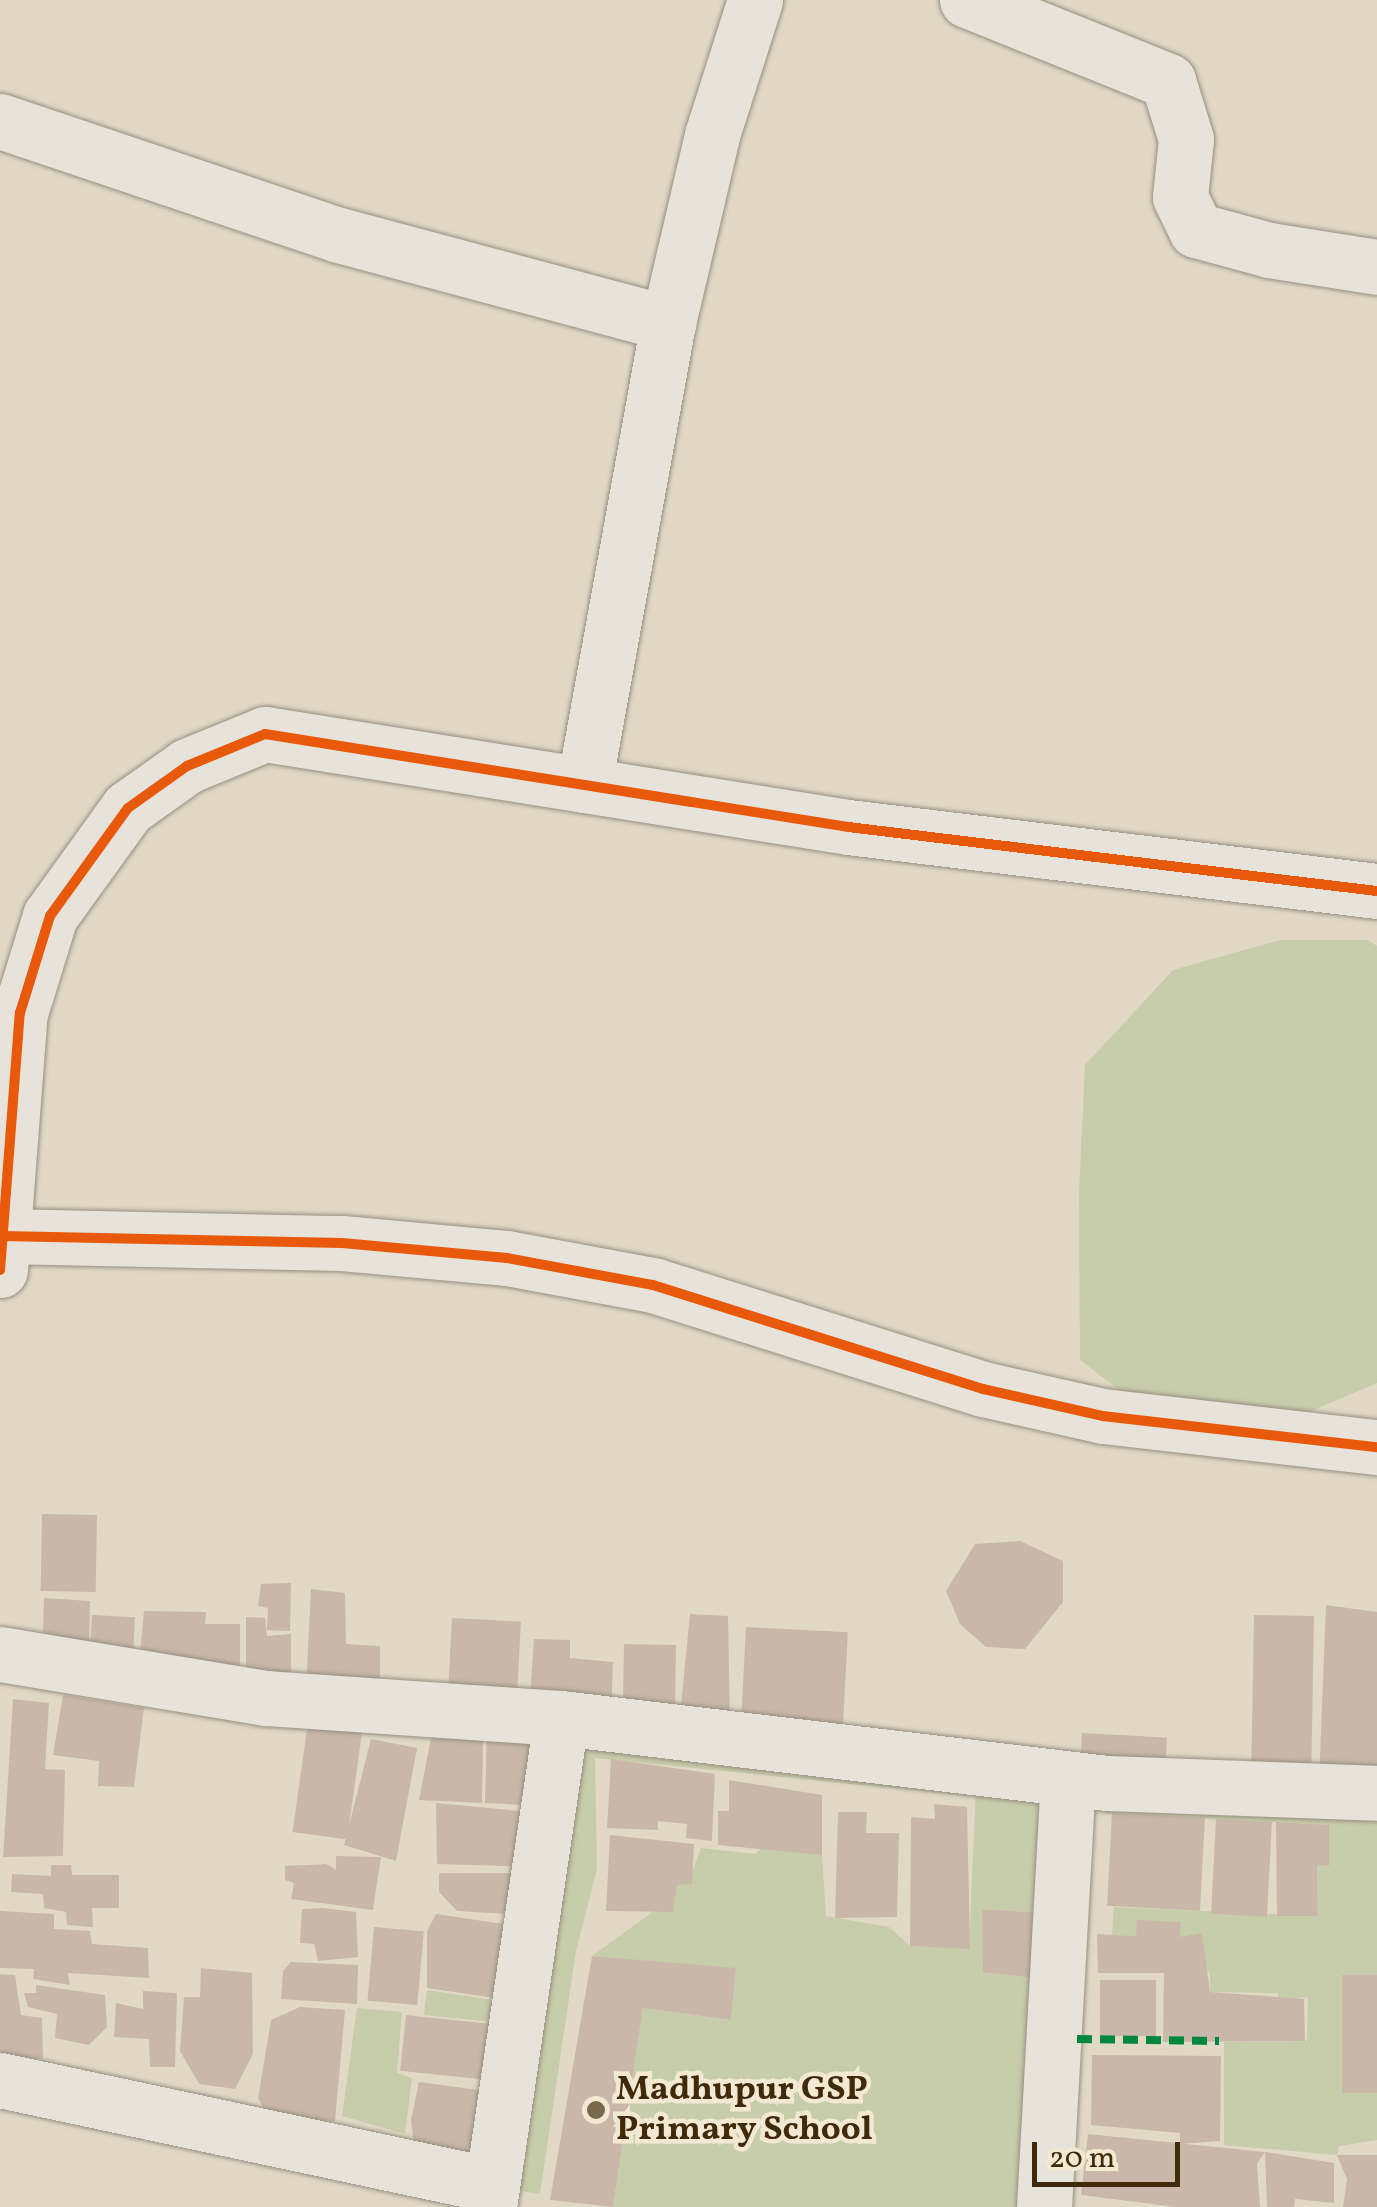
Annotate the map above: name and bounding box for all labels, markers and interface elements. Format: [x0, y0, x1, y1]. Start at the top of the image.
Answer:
place label: Madhupur GSP Primary School [616, 2069, 873, 2151]
marker: Madhupur GSP Primary School [585, 2099, 607, 2121]
scale bar [1037, 2122, 1184, 2184]
text: 20 m [1049, 2138, 1115, 2180]

